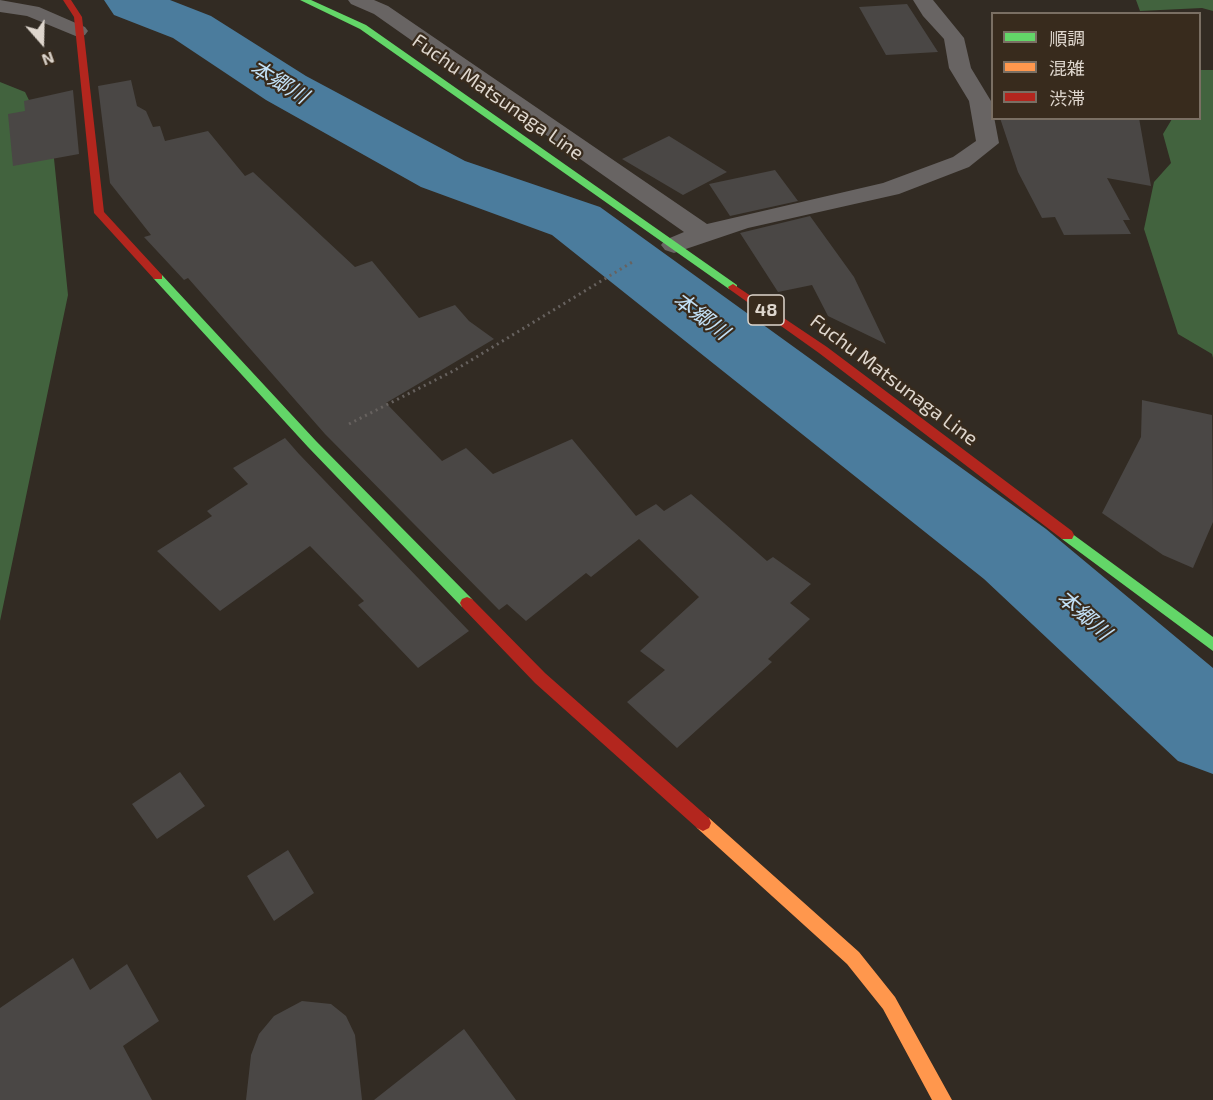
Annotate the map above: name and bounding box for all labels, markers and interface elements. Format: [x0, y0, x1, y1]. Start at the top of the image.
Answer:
north arrow [12, 12, 72, 72]
legend [991, 12, 1201, 120]
text: 順調 [1049, 27, 1085, 49]
street label: Fuchu Matsunaga Line [408, 29, 588, 165]
text: N [40, 48, 57, 70]
water label: 本郷川 [246, 55, 312, 109]
text: 混雑 [1049, 57, 1085, 79]
text: 渋滞 [1049, 87, 1085, 109]
water label: 本郷川 [668, 287, 734, 345]
road number: 48 [748, 295, 784, 325]
street label: Fuchu Matsunaga Line [806, 309, 982, 451]
water label: 本郷川 [1052, 585, 1116, 645]

